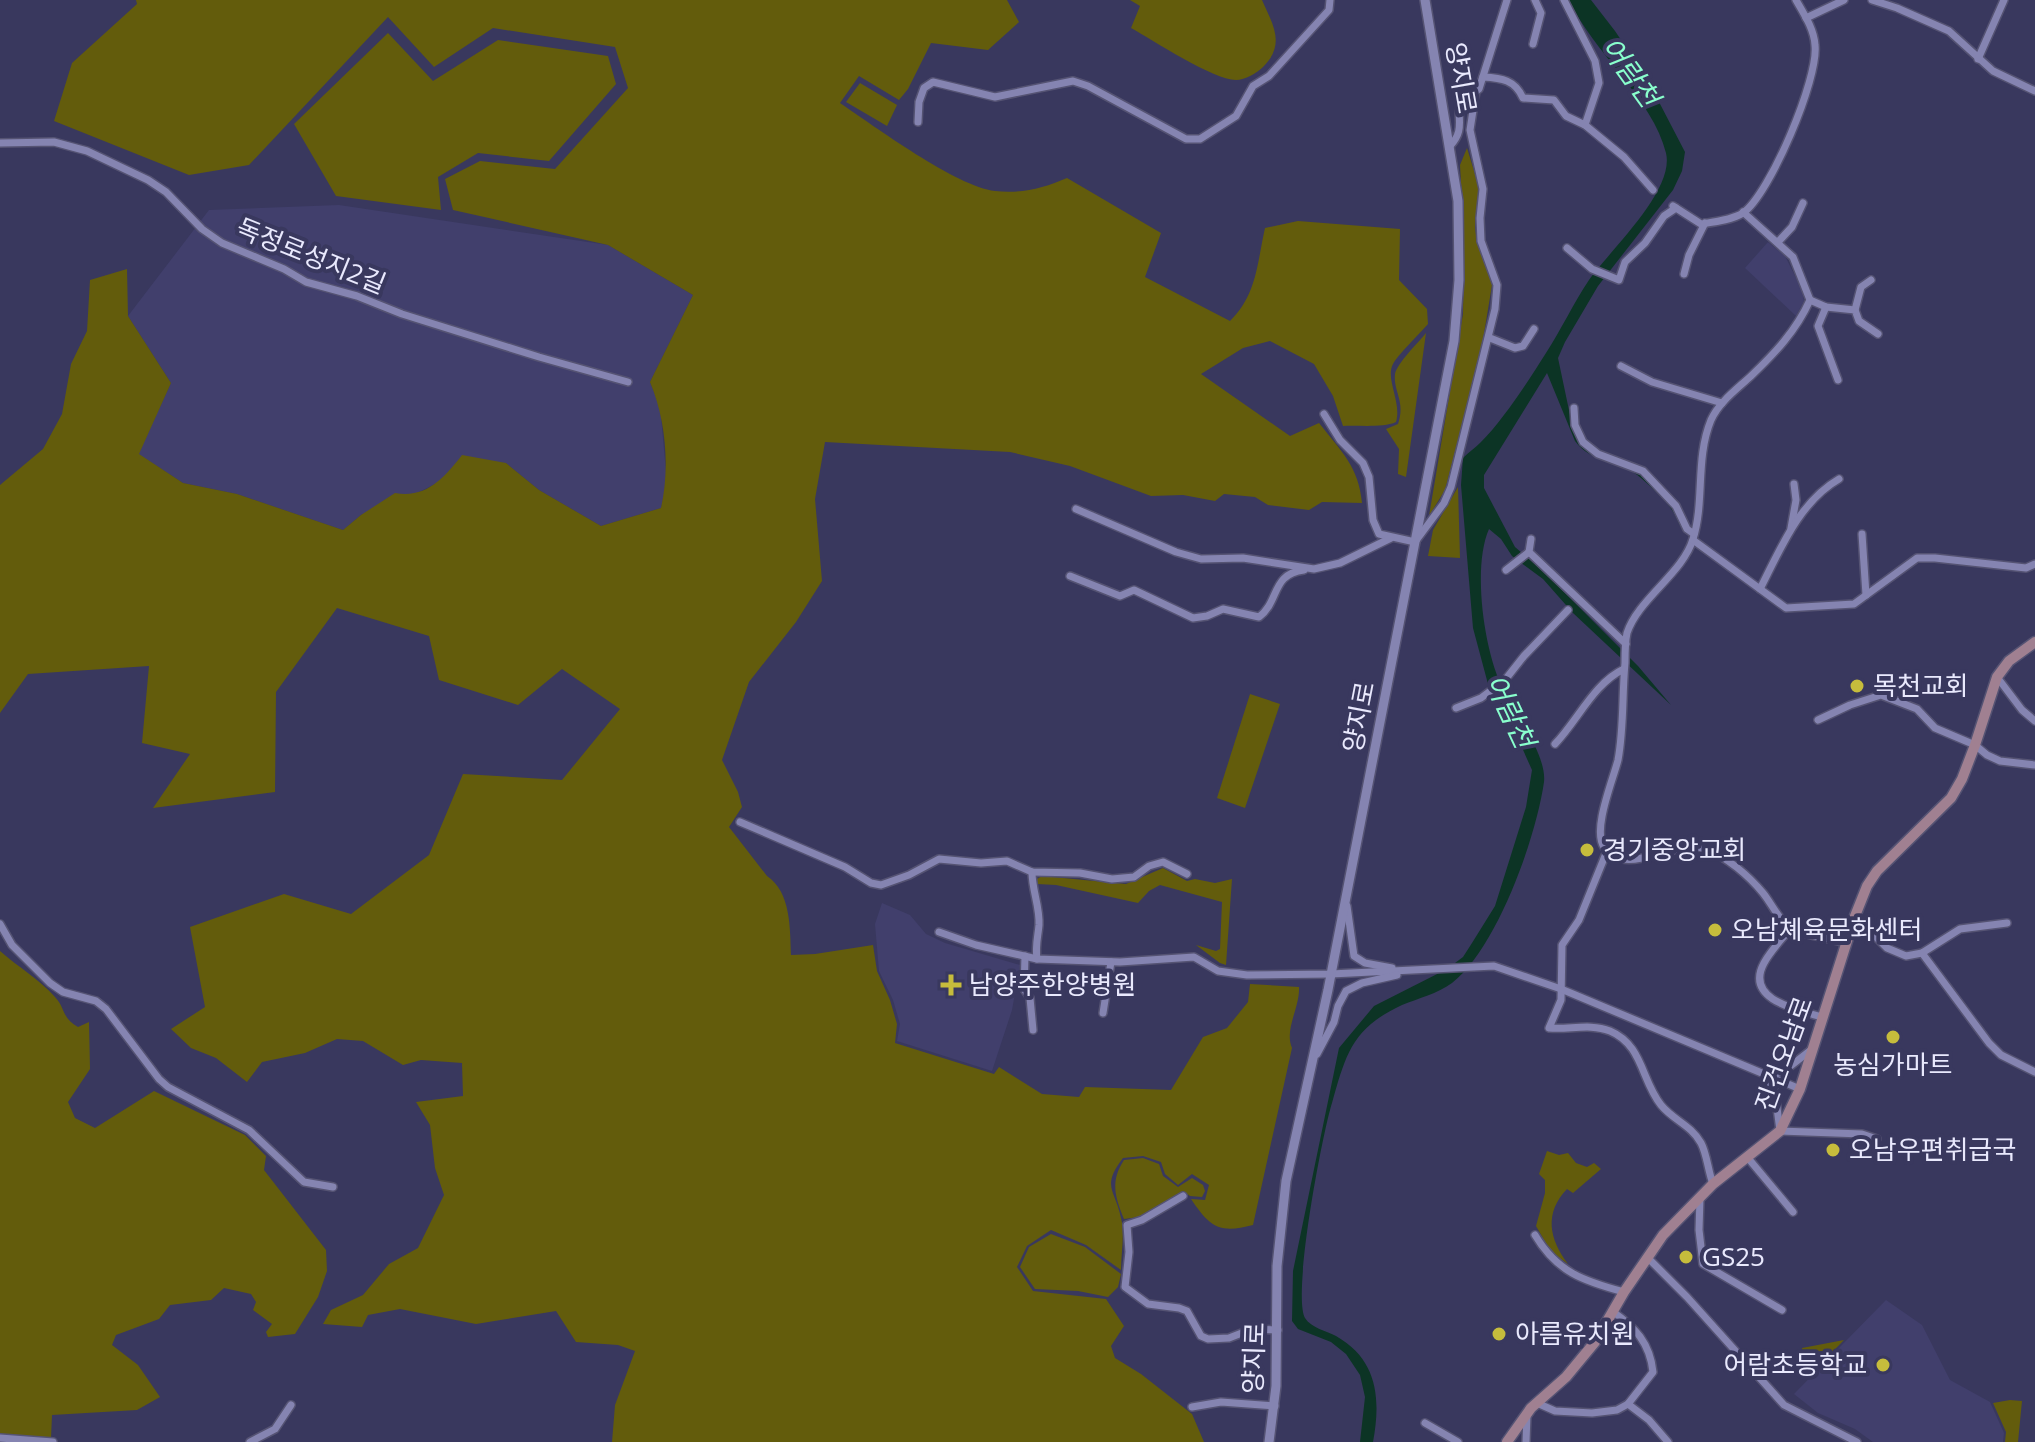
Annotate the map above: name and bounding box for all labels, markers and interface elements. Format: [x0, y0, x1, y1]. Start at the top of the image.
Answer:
water label: 어람천 [1593, 29, 1671, 116]
street label: 양지로 [1438, 39, 1486, 116]
street label: 독정로성지2길 [231, 209, 392, 301]
place label: 목천교회 [1873, 667, 1969, 703]
water label: 어람천 [1477, 668, 1546, 757]
marker: 목천교회 [1848, 677, 1866, 695]
street label: 양지로 [1334, 678, 1383, 755]
place label: 경기중앙교회 [1603, 831, 1747, 867]
marker: 경기중앙교회 [1578, 841, 1596, 859]
place label: 오남쳬육문화센터 [1731, 911, 1922, 947]
marker: 오남쳬육문화센터 [1706, 921, 1724, 939]
place label: 남양주한양병원 [969, 966, 1136, 1002]
marker: 남양주한양병원 [940, 974, 962, 996]
street label: 진건오남로 [1746, 991, 1820, 1116]
marker: 농심가마트 [1884, 1028, 1902, 1046]
place label: 농심가마트 [1833, 1046, 1953, 1082]
place label: 오남우편취급국 [1849, 1131, 2016, 1167]
marker: 오남우편취급국 [1824, 1141, 1842, 1159]
place label: GS25 [1702, 1238, 1765, 1274]
marker: GS25 [1677, 1248, 1695, 1266]
place label: 아름유치원 [1515, 1315, 1635, 1351]
street label: 양지로 [1234, 1321, 1272, 1394]
marker: 아름유치원 [1490, 1325, 1508, 1343]
place label: 어람초등학교 [1723, 1346, 1867, 1382]
marker: 어람초등학교 [1874, 1356, 1892, 1374]

